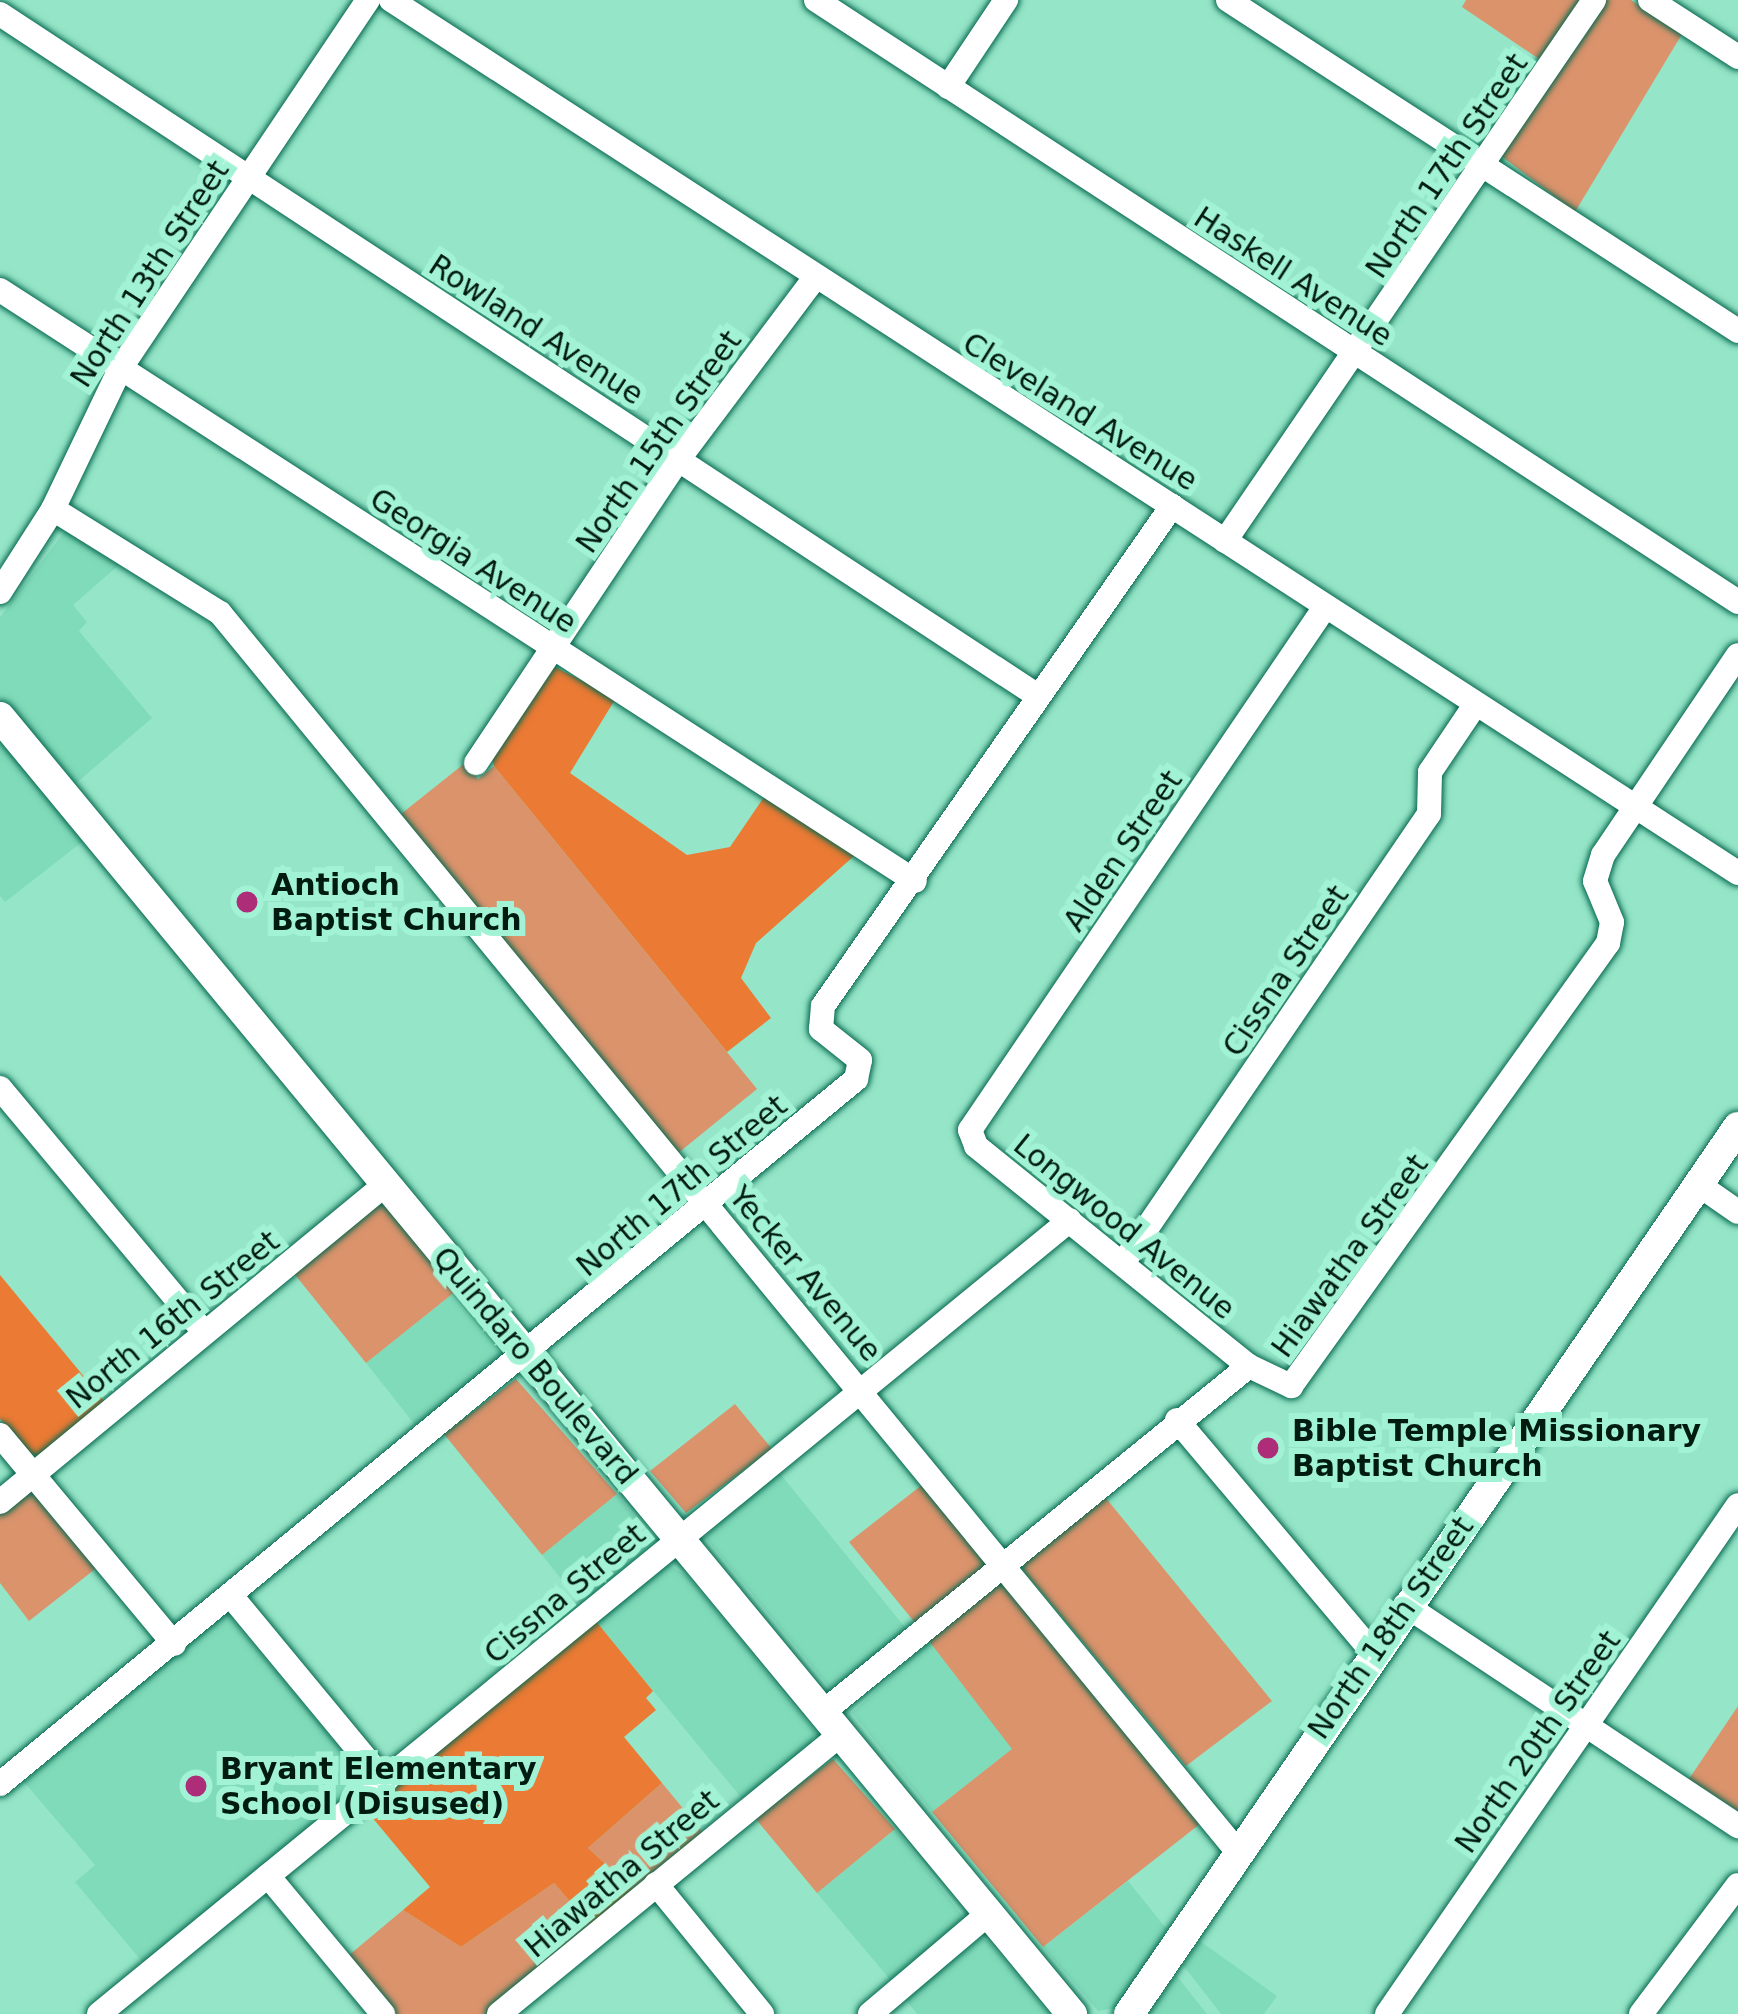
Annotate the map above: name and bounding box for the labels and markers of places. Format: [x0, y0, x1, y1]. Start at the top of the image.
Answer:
place label: Antioch Baptist Church [271, 867, 522, 938]
marker: Antioch Baptist Church [234, 889, 260, 915]
place label: Bible Temple Missionary Baptist Church [1292, 1413, 1701, 1484]
marker: Bible Temple Missionary Baptist Church [1255, 1435, 1281, 1461]
place label: Bryant Elementary School (Disused) [220, 1751, 537, 1822]
marker: Bryant Elementary School (Disused) [183, 1773, 209, 1799]

